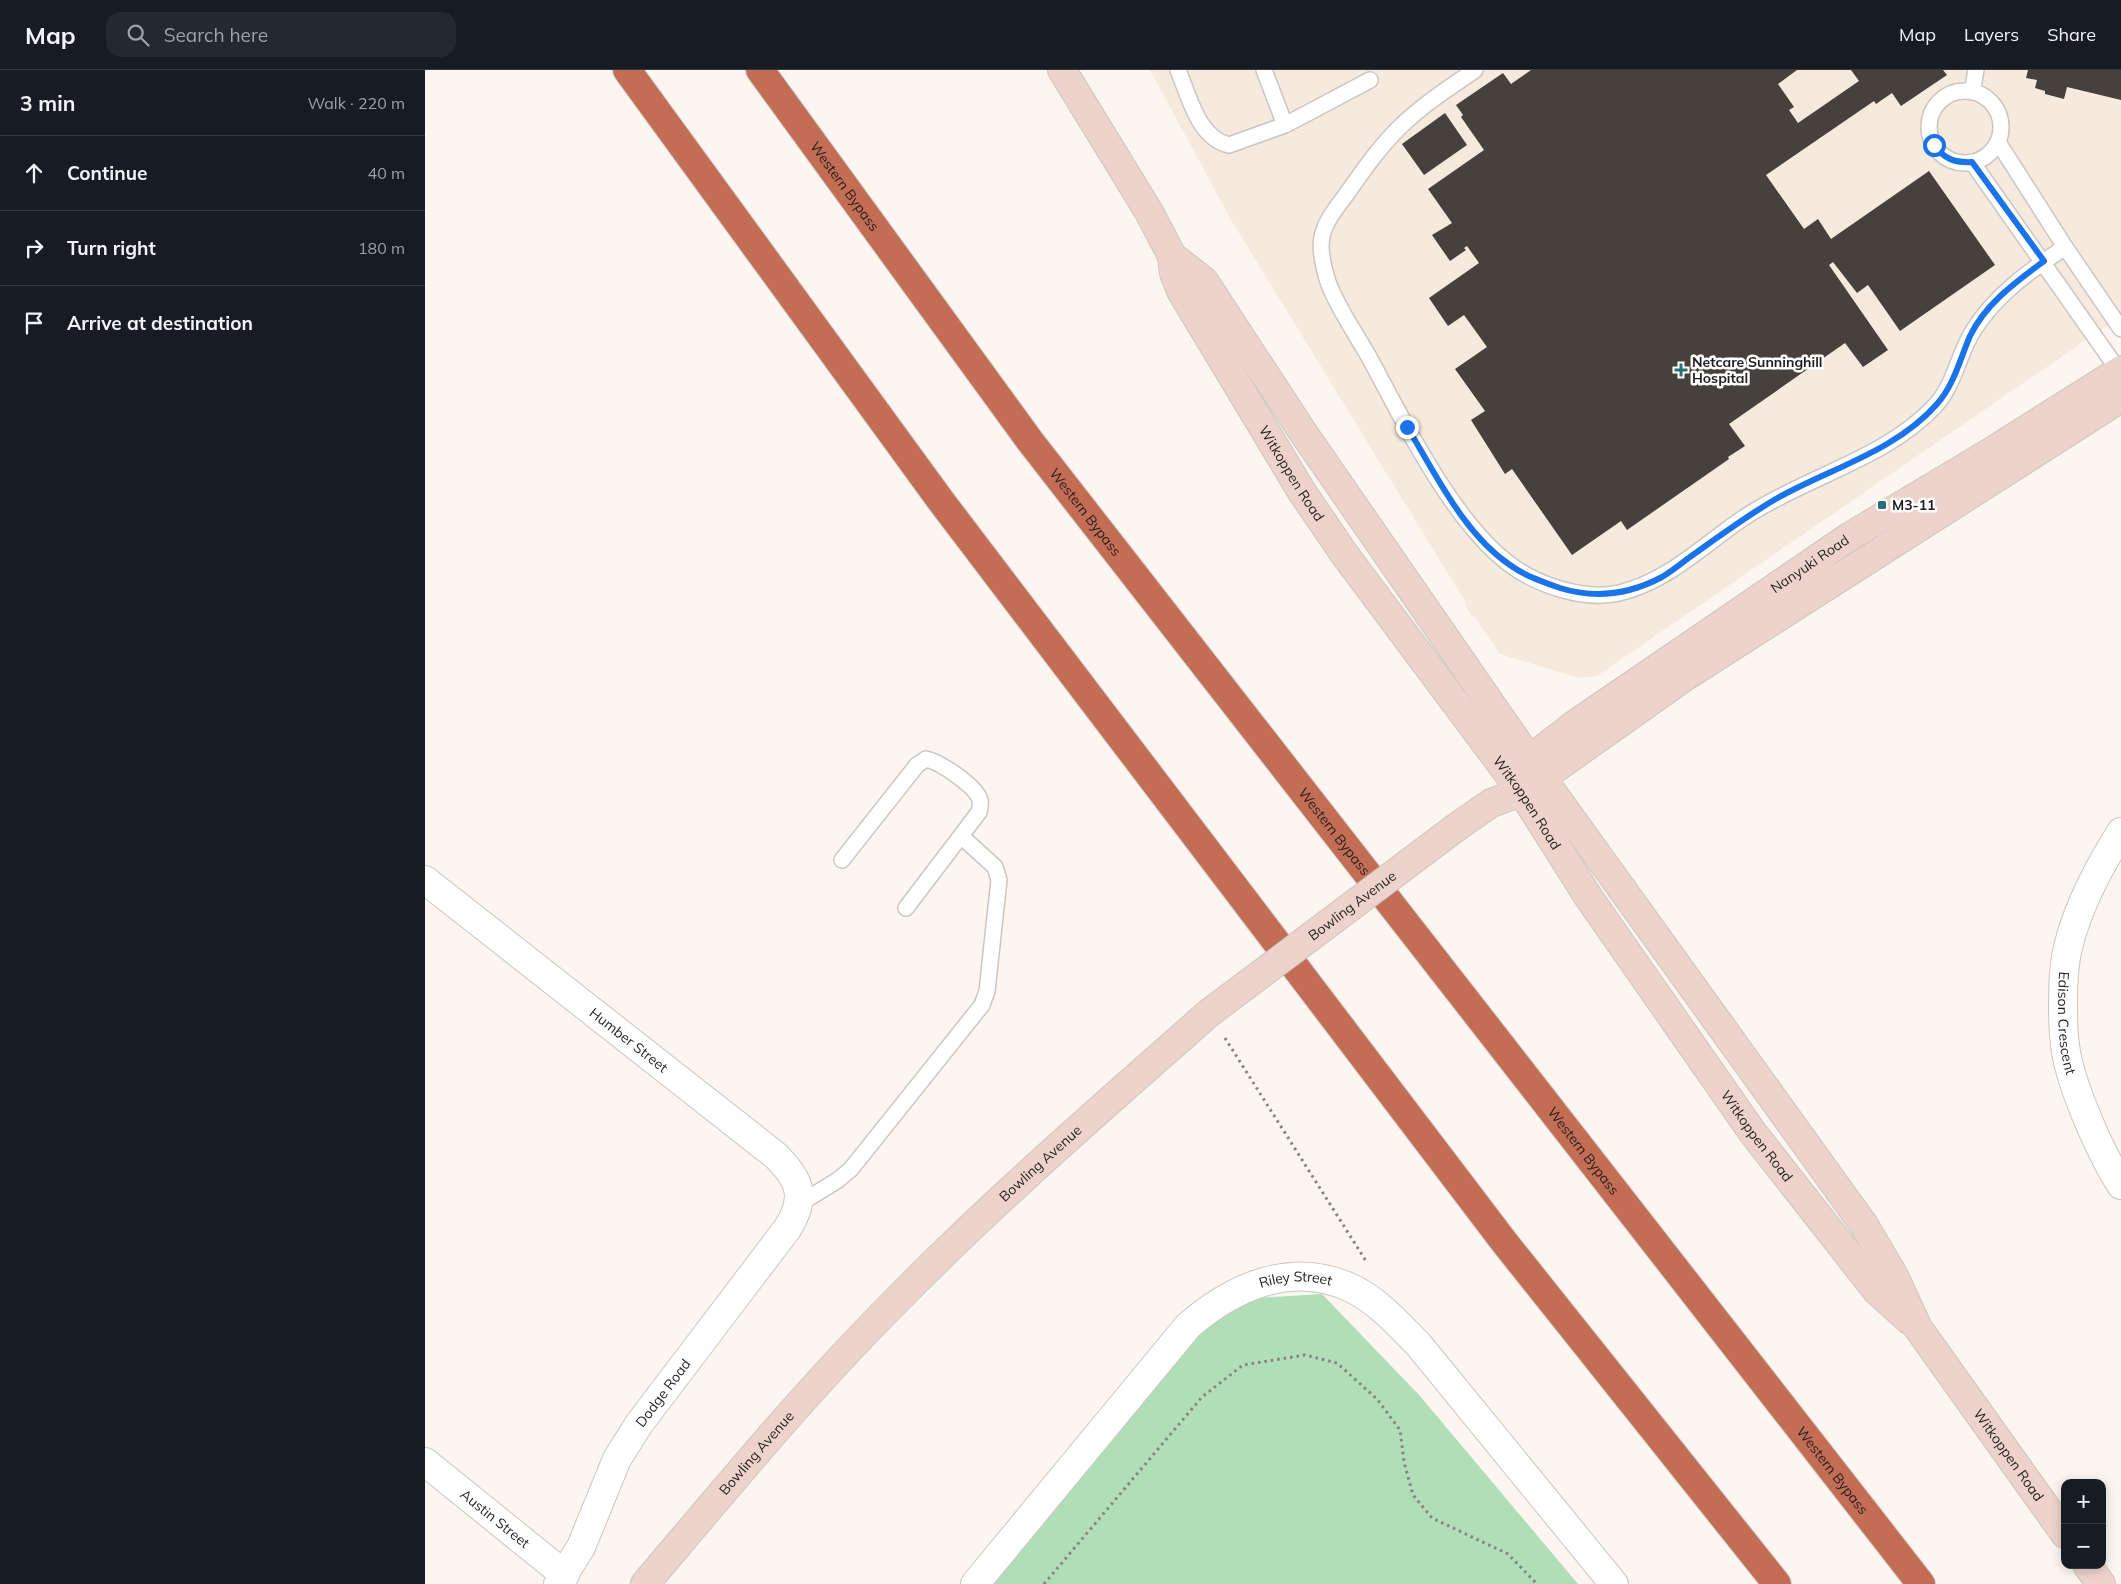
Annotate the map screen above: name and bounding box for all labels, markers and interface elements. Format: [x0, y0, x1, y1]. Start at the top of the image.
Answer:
search box [106, 12, 456, 57]
text: Map [25, 20, 76, 50]
icon: search [124, 21, 152, 49]
text: Search here [164, 23, 268, 47]
text: Map [1899, 23, 1936, 46]
text: Layers [1964, 23, 2019, 46]
text: Share [2047, 23, 2096, 46]
text: 3 min [20, 90, 75, 116]
text: Walk · 220 m [307, 93, 405, 113]
route start [1923, 134, 1946, 157]
street label: Western Bypass [806, 138, 883, 235]
icon: ahead [20, 159, 48, 187]
text: Continue [67, 161, 147, 185]
text: 40 m [368, 163, 405, 183]
icon: right [20, 234, 48, 262]
text: Turn right [67, 236, 156, 260]
text: 180 m [358, 238, 405, 258]
icon: arrive [20, 309, 48, 337]
text: Arrive at destination [67, 311, 253, 335]
place label: Netcare Sunninghill Hospital [1692, 353, 1823, 387]
marker: Netcare Sunninghill Hospital [1674, 363, 1688, 377]
route end [1396, 416, 1419, 439]
street label: Witkoppen Road [1255, 422, 1328, 525]
street label: Western Bypass [1046, 465, 1125, 560]
place label: M3-11 [1892, 496, 1936, 514]
marker: M3-11 [1876, 499, 1888, 511]
street label: Nanyuki Road [1767, 531, 1852, 597]
street label: Witkoppen Road [1489, 752, 1565, 853]
street label: Western Bypass [1295, 784, 1374, 879]
street label: Bowling Avenue [1305, 867, 1400, 944]
street label: Edison Crescent [2054, 971, 2080, 1077]
street label: Humber Street [586, 1004, 672, 1076]
street label: Witkoppen Road [1717, 1087, 1797, 1185]
street label: Western Bypass [1544, 1103, 1623, 1198]
street label: Bowling Avenue [995, 1121, 1085, 1205]
street label: Riley Street [1257, 1267, 1334, 1292]
street label: Dodge Road [631, 1355, 695, 1431]
street label: Witkoppen Road [1969, 1405, 2048, 1505]
street label: Bowling Avenue [715, 1407, 798, 1499]
street label: Western Bypass [1793, 1423, 1872, 1518]
map controls [2061, 1479, 2106, 1569]
button: + [2061, 1479, 2106, 1524]
street label: Austin Street [457, 1485, 533, 1552]
button: − [2061, 1524, 2106, 1569]

